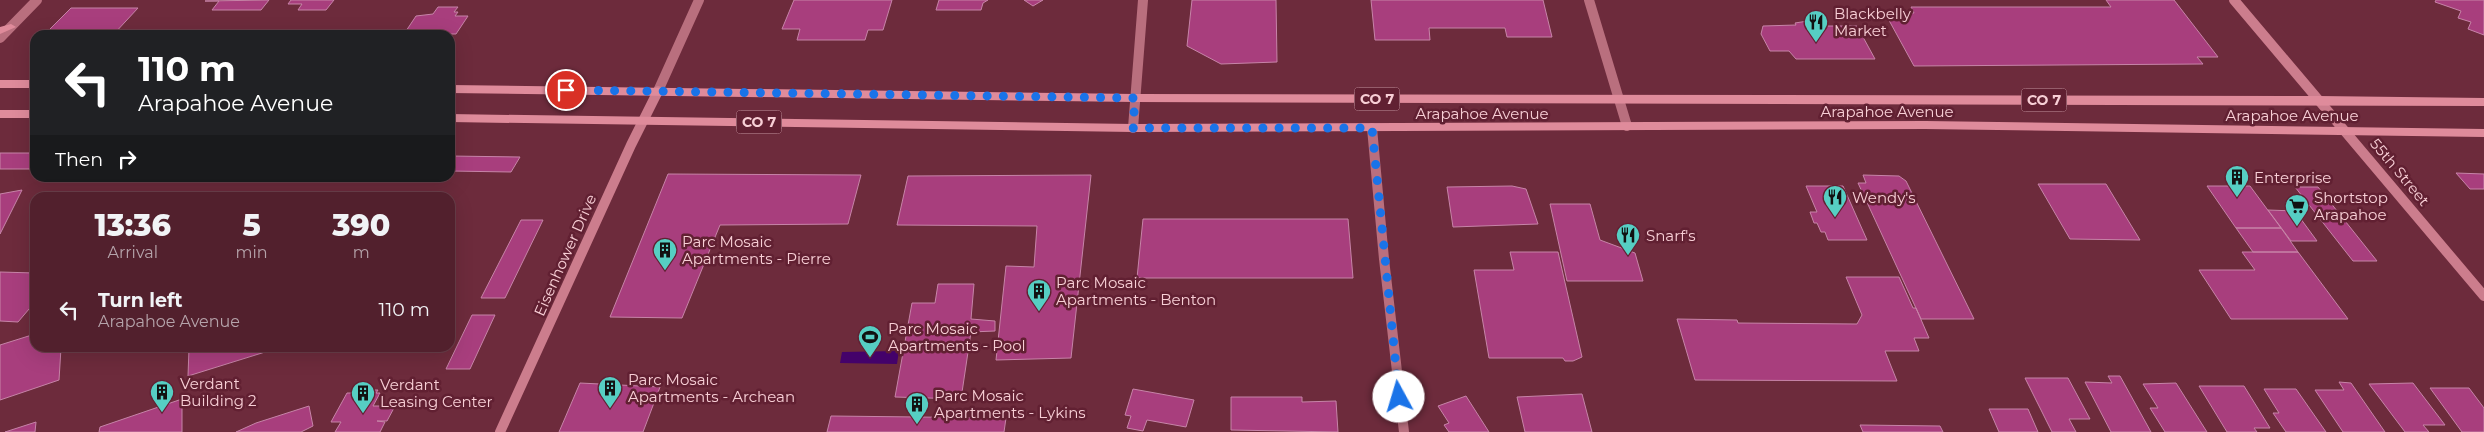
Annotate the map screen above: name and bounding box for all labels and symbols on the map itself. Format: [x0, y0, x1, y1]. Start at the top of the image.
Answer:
place label: Blackbelly Market [1834, 4, 1912, 40]
restaurant icon: Blackbelly Market [1803, 9, 1829, 43]
pin [545, 69, 587, 111]
road number: CO 7 [1354, 88, 1400, 110]
road number: CO 7 [2022, 88, 2066, 112]
street label: Arapahoe Avenue [1820, 102, 1954, 121]
street label: Arapahoe Avenue [1415, 104, 1549, 123]
street label: Arapahoe Avenue [2225, 106, 2359, 125]
road number: CO 7 [736, 110, 782, 134]
street label: 55th Street [2366, 134, 2434, 210]
building icon: Enterprise [2224, 164, 2250, 198]
place label: Enterprise [2254, 168, 2331, 187]
restaurant icon: Wendy's [1822, 184, 1848, 218]
place label: Wendy's [1852, 188, 1916, 207]
place label: Shortstop Arapahoe [2314, 188, 2388, 224]
street label: Eisenhower Drive [530, 191, 600, 319]
supermarket icon: Shortstop Arapahoe [2284, 193, 2310, 227]
restaurant icon: Snarf's [1615, 222, 1641, 256]
place label: Snarf's [1646, 226, 1696, 245]
place label: Parc Mosaic Apartments - Pierre [682, 232, 831, 268]
building icon: Parc Mosaic Apartments - Pierre [652, 237, 678, 271]
place label: Parc Mosaic Apartments - Benton [1056, 273, 1216, 309]
building icon: Parc Mosaic Apartments - Benton [1026, 278, 1052, 312]
place label: Parc Mosaic Apartments - Pool [888, 319, 1026, 355]
sports icon: Parc Mosaic Apartments - Pool [857, 324, 883, 358]
place label: Parc Mosaic Apartments - Archean [628, 370, 795, 406]
position arrow [1372, 370, 1424, 422]
place label: Verdant Building 2 [180, 374, 257, 410]
place label: Verdant Leasing Center [380, 375, 492, 411]
building icon: Parc Mosaic Apartments - Archean [597, 375, 623, 409]
building icon: Verdant Building 2 [149, 379, 175, 413]
building icon: Verdant Leasing Center [350, 380, 376, 414]
place label: Parc Mosaic Apartments - Lykins [934, 386, 1086, 422]
building icon: Parc Mosaic Apartments - Lykins [904, 391, 930, 425]

